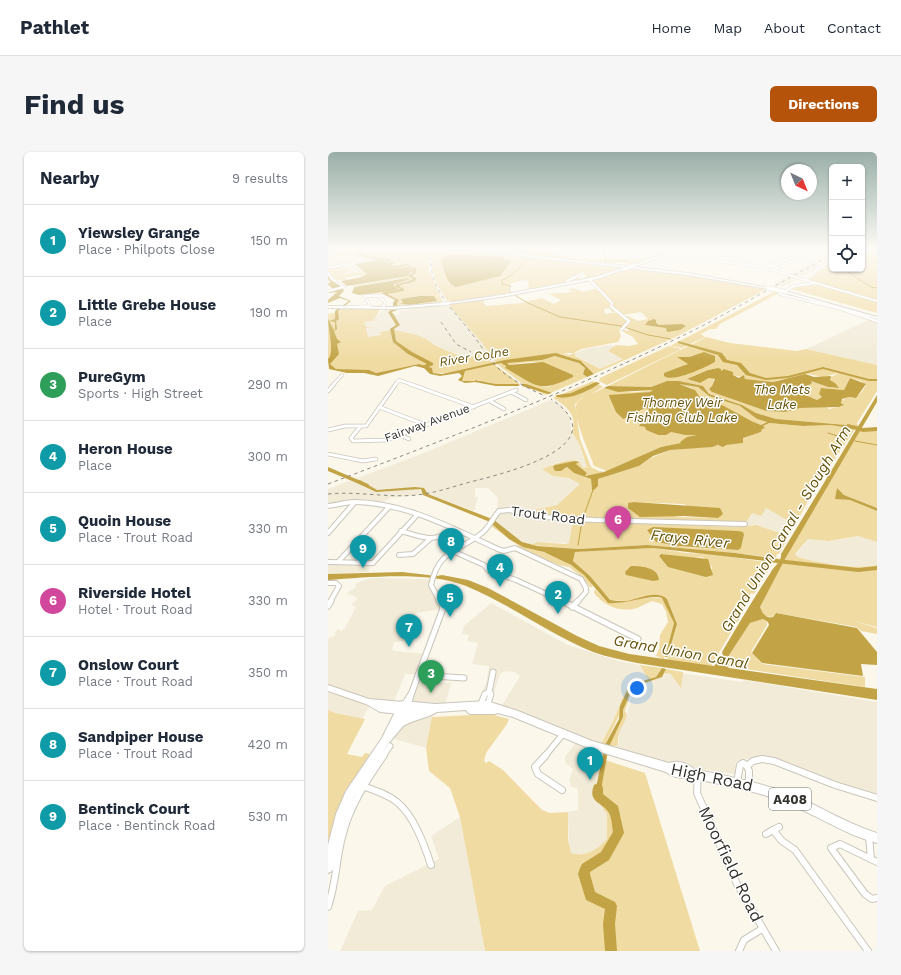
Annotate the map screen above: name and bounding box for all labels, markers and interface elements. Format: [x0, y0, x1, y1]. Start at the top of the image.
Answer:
text: Pathlet [20, 16, 89, 39]
text: Home [651, 20, 691, 36]
text: Map [713, 20, 742, 36]
text: About [764, 20, 805, 36]
text: Contact [827, 20, 881, 36]
button: Directions [770, 86, 877, 122]
text: Find us [24, 88, 124, 121]
north arrow [781, 164, 817, 200]
map controls [829, 164, 865, 272]
button: + [829, 164, 865, 200]
text: Nearby [40, 168, 99, 188]
text: 9 results [232, 171, 288, 186]
button: − [829, 200, 865, 236]
text: Yiewsley Grange [78, 224, 200, 242]
text: 1 [50, 233, 56, 248]
text: 150 m [250, 233, 288, 248]
button: locate [829, 236, 865, 272]
text: Place · Philpots Close [78, 242, 215, 257]
text: Little Grebe House [78, 296, 216, 314]
text: 2 [49, 305, 57, 320]
text: 190 m [250, 305, 288, 320]
text: Place [78, 314, 112, 329]
water label: River Colne [438, 344, 510, 369]
text: PureGym [78, 368, 146, 386]
text: 3 [49, 377, 57, 392]
text: 290 m [247, 377, 288, 392]
water label: The Mets Lake [754, 382, 811, 412]
text: Sports · High Street [78, 386, 203, 401]
water label: Thorney Weir Fishing Club Lake [626, 395, 738, 425]
street label: Fairway Avenue [382, 401, 472, 445]
water label: Grand Union Canal - Slough Arm [717, 422, 855, 636]
text: Heron House [78, 440, 173, 458]
text: 4 [49, 449, 57, 464]
text: 300 m [247, 449, 288, 464]
text: Place [78, 458, 112, 473]
street label: Trout Road [510, 502, 586, 528]
pin: 6 [605, 506, 631, 539]
text: Quoin House [78, 512, 171, 530]
text: 5 [49, 521, 57, 536]
text: 330 m [248, 521, 288, 536]
water label: Frays River [650, 526, 731, 552]
pin: 8 [438, 528, 464, 561]
text: Place · Trout Road [78, 530, 193, 545]
pin: 9 [350, 535, 376, 568]
pin: 4 [487, 554, 513, 587]
pin: 2 [545, 581, 571, 614]
text: Riverside Hotel [78, 584, 191, 602]
pin: 5 [437, 584, 463, 617]
text: 6 [49, 593, 57, 608]
text: 330 m [248, 593, 288, 608]
text: Hotel · Trout Road [78, 602, 193, 617]
pin: 7 [396, 614, 422, 647]
water label: Grand Union Canal [612, 631, 750, 673]
text: Onslow Court [78, 656, 179, 674]
pin: 3 [418, 660, 444, 693]
text: 7 [49, 665, 57, 680]
text: 350 m [248, 665, 288, 680]
text: Place · Trout Road [78, 674, 193, 689]
your location [627, 678, 647, 698]
text: Sandpiper House [78, 728, 203, 746]
text: 8 [49, 737, 57, 752]
text: 420 m [248, 737, 288, 752]
text: Place · Trout Road [78, 746, 193, 761]
pin: 1 [577, 747, 603, 780]
street label: High Road [669, 758, 755, 796]
road number: A408 [769, 788, 811, 810]
text: Bentinck Court [78, 800, 190, 818]
street label: Moorfield Road [694, 803, 768, 925]
text: 9 [49, 809, 57, 824]
text: 530 m [248, 809, 288, 824]
text: Place · Bentinck Road [78, 818, 215, 833]

